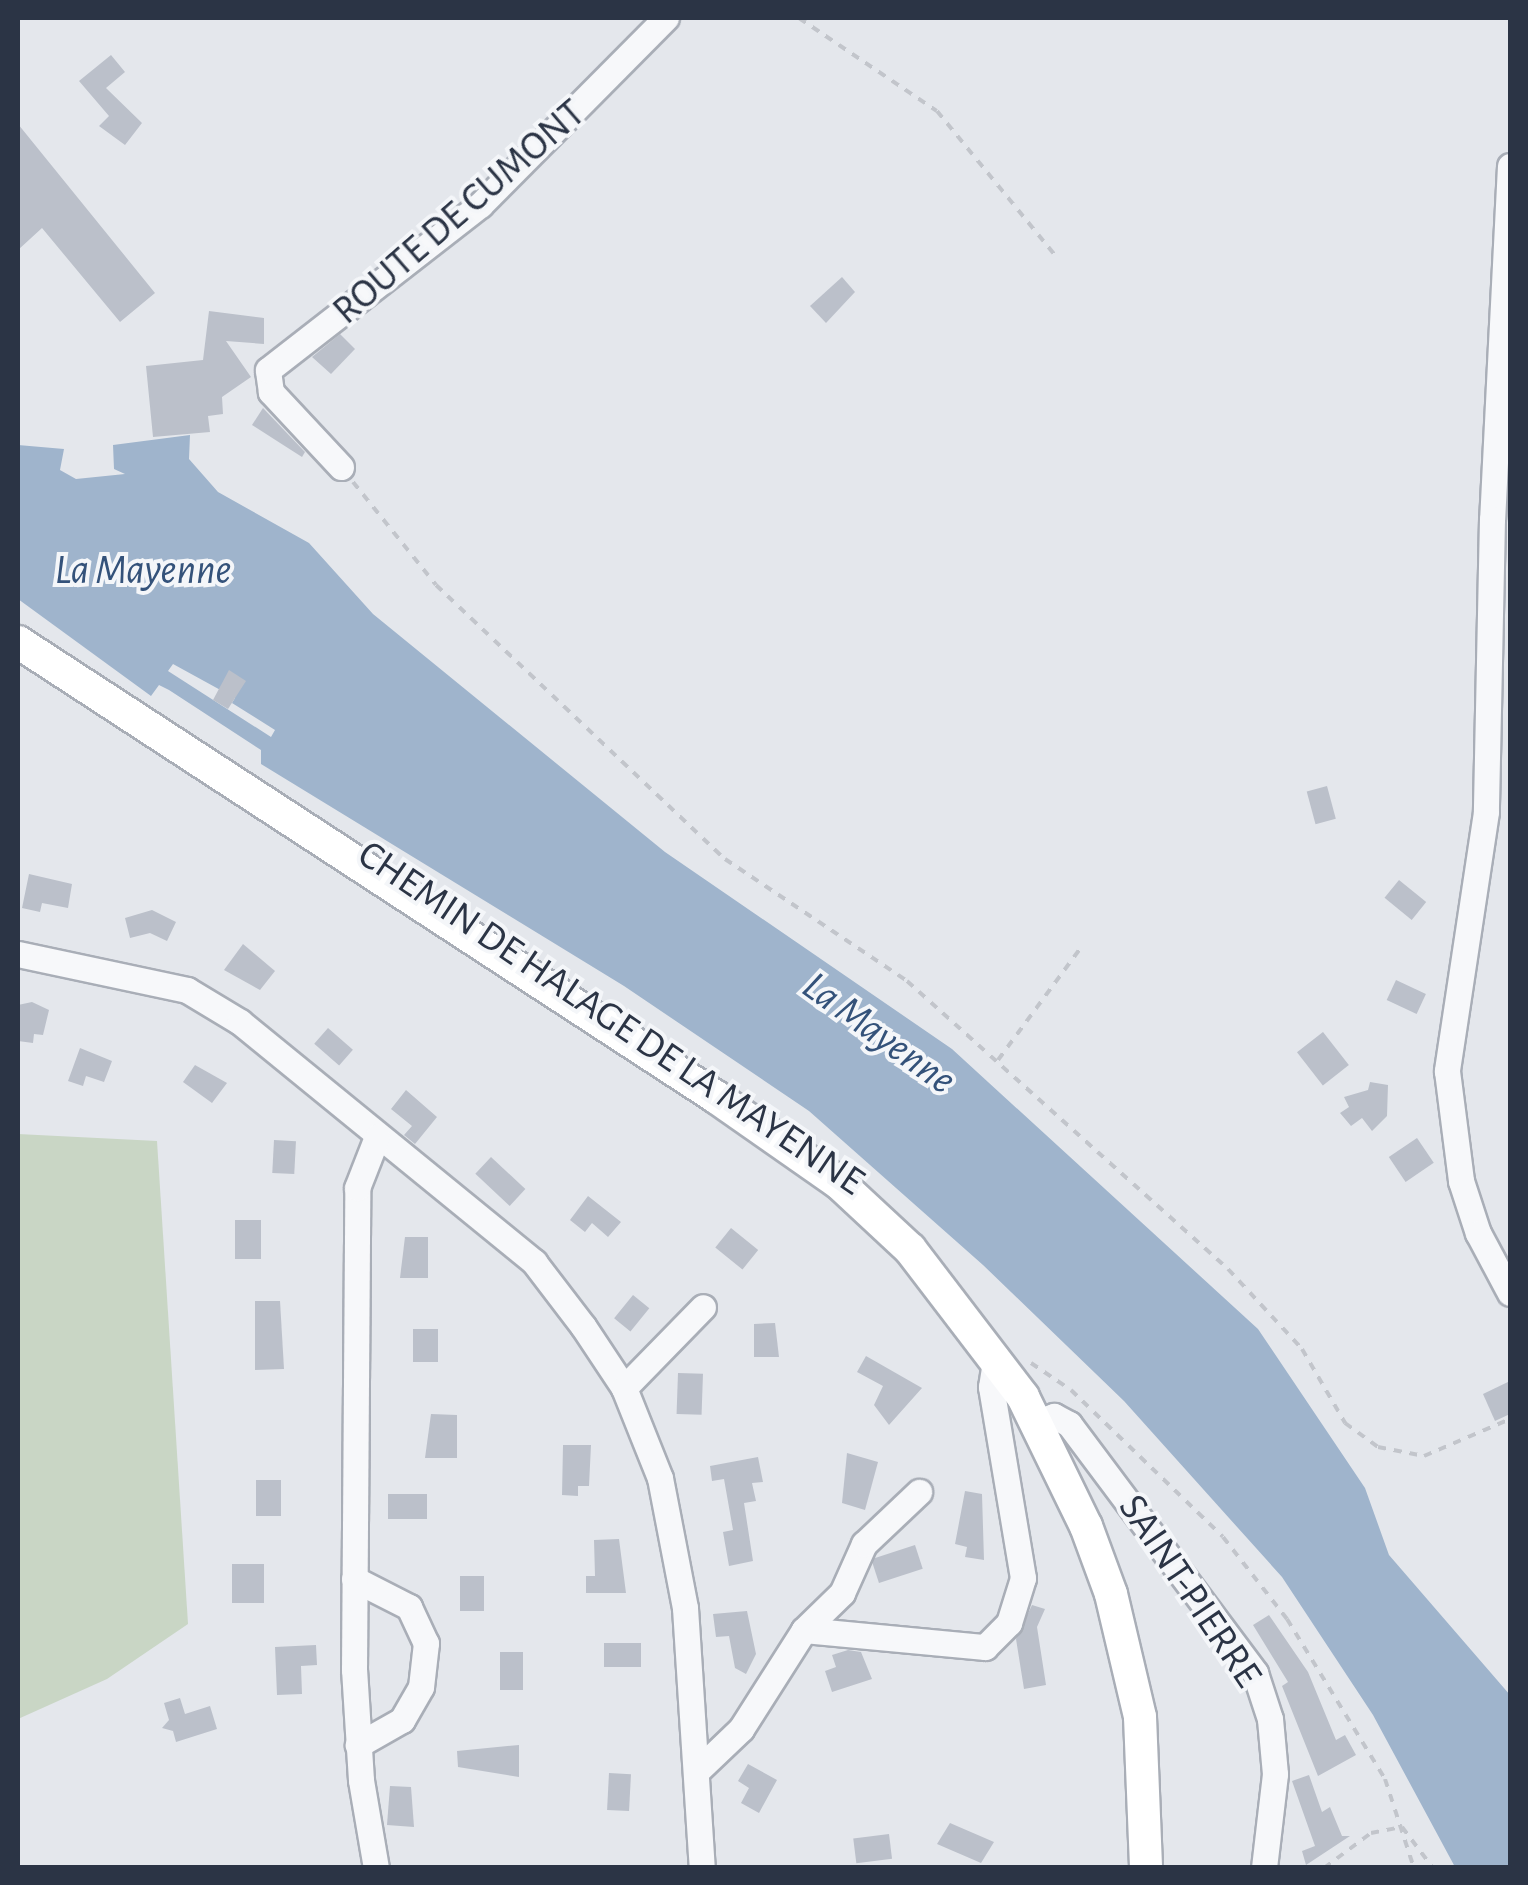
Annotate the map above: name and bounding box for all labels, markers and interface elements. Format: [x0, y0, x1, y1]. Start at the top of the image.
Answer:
street label: ROUTE DE CUMONT [323, 89, 595, 335]
water label: La Mayenne [55, 545, 231, 595]
street label: CHEMIN DE HALAGE DE LA MAYENNE [349, 830, 873, 1206]
water label: La Mayenne [793, 961, 965, 1105]
street label: SAINT-PIERRE [1108, 1486, 1272, 1696]

